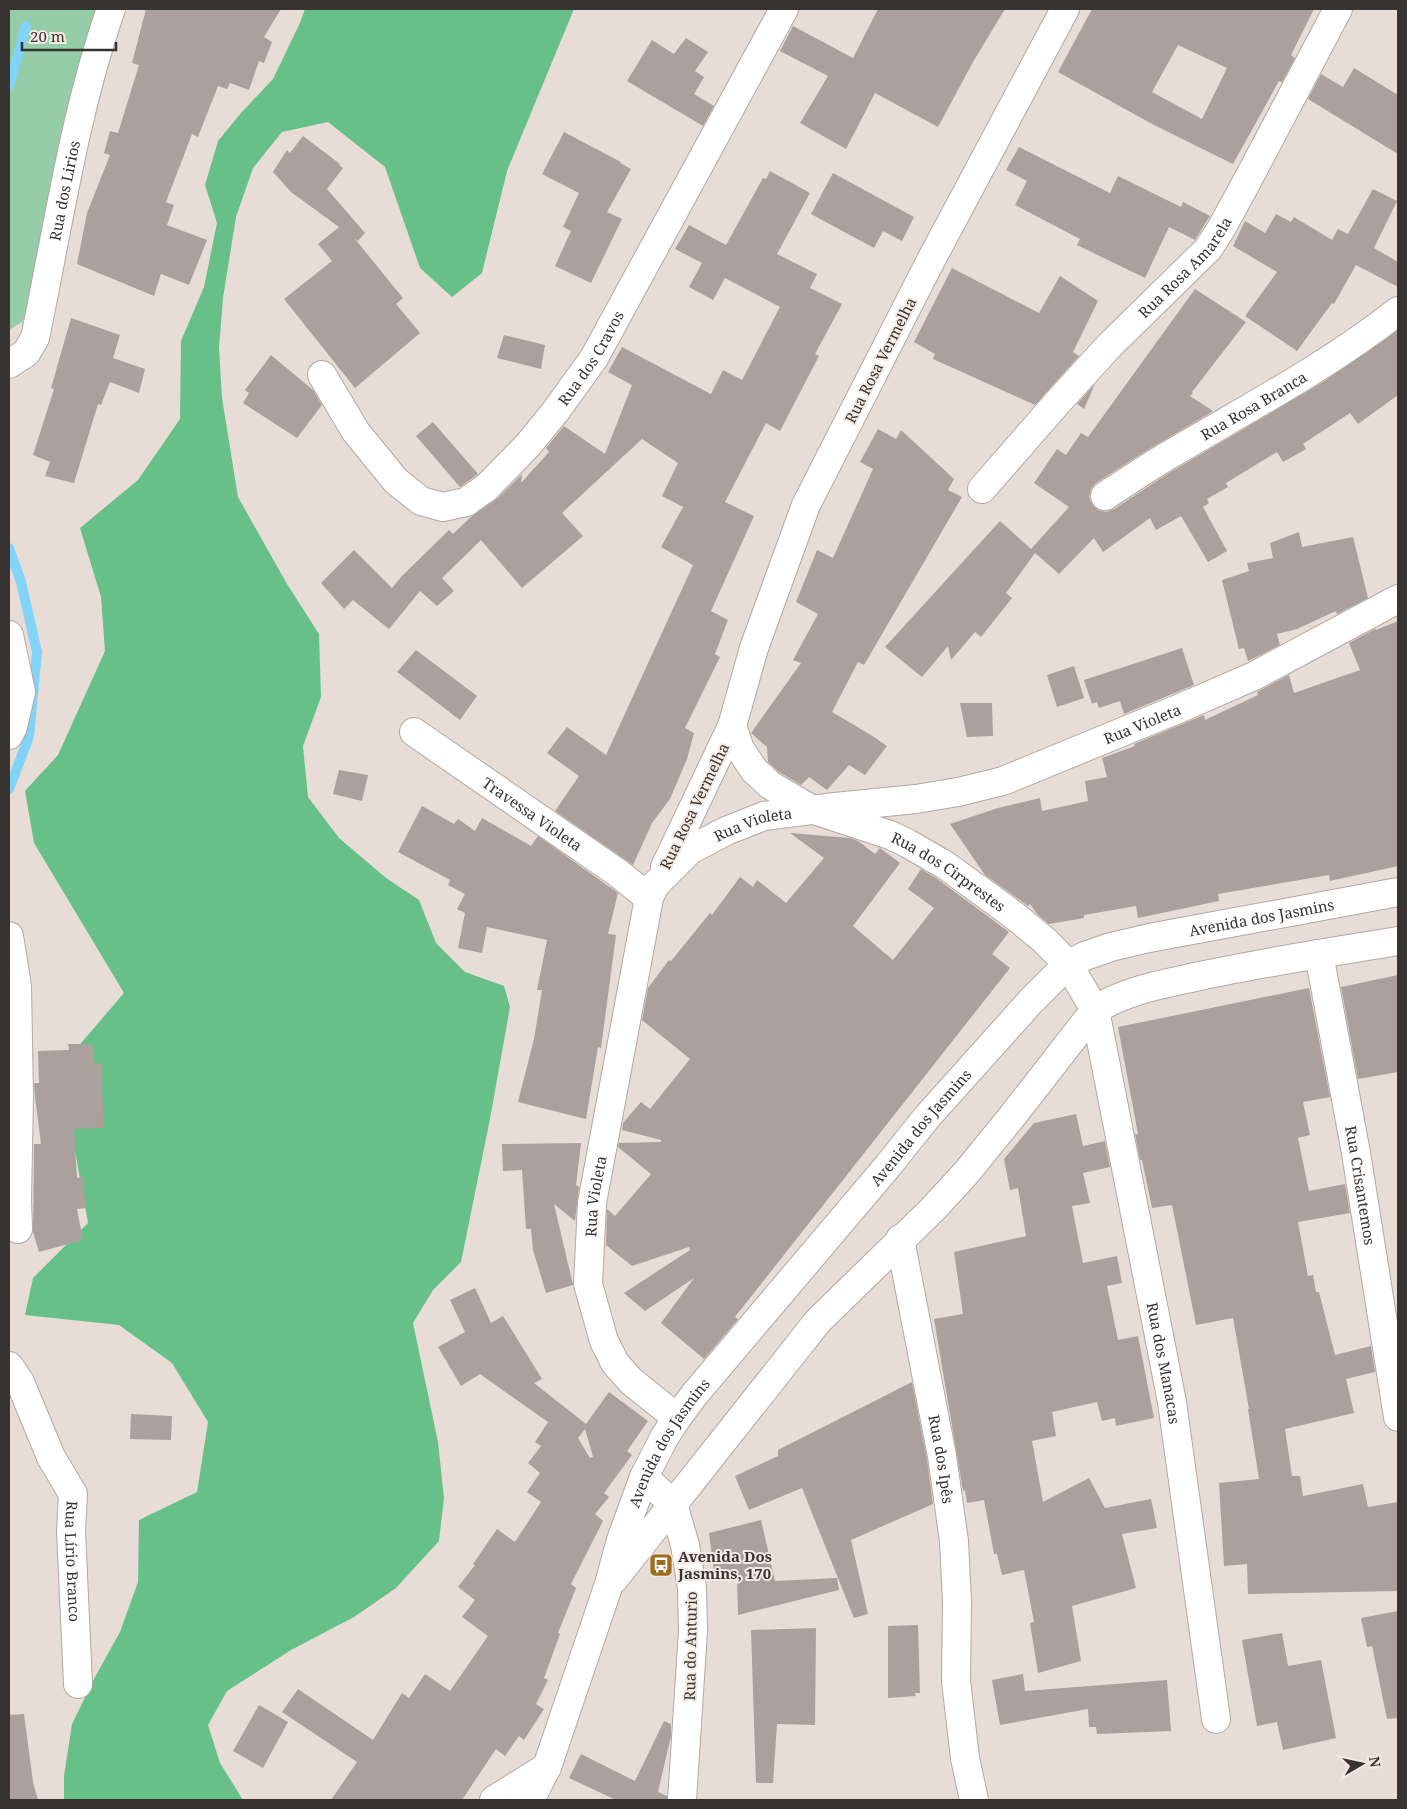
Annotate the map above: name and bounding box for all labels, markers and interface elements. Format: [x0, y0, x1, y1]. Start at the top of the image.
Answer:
scale bar [22, 20, 116, 52]
text: 20 m [30, 26, 65, 46]
street label: Rua dos Lirios [44, 138, 84, 242]
street label: Rua Rosa Amarela [1134, 213, 1236, 322]
street label: Rua Rosa Vermelha [840, 294, 920, 426]
street label: Rua dos Cravos [553, 307, 628, 409]
street label: Rua Rosa Branca [1197, 366, 1310, 444]
street label: Rua Violeta [1101, 699, 1184, 749]
street label: Rua Rosa Vermelha [655, 739, 733, 873]
street label: Travessa Violeta [479, 772, 586, 855]
street label: Rua Violeta [710, 803, 793, 846]
street label: Rua dos Cirprestes [888, 827, 1010, 916]
street label: Avenida dos Jasmins [1187, 894, 1336, 940]
street label: Avenida dos Jasmins [865, 1064, 976, 1190]
street label: Rua Crisantemos [1341, 1124, 1381, 1247]
street label: Rua Violeta [580, 1154, 611, 1237]
street label: Rua dos Manacas [1143, 1300, 1185, 1425]
street label: Avenida dos Jasmins [624, 1374, 714, 1510]
street label: Rua dos Ipês [924, 1413, 959, 1505]
street label: Rua Lírio Branco [61, 1500, 85, 1622]
place label: Avenida Dos Jasmins, 170 [677, 1546, 772, 1583]
bus stop icon: Avenida Dos Jasmins, 170 [648, 1552, 674, 1578]
street label: Rua do Anturio [679, 1591, 701, 1701]
north arrow [1337, 1739, 1387, 1789]
text: N [1365, 1755, 1386, 1769]

